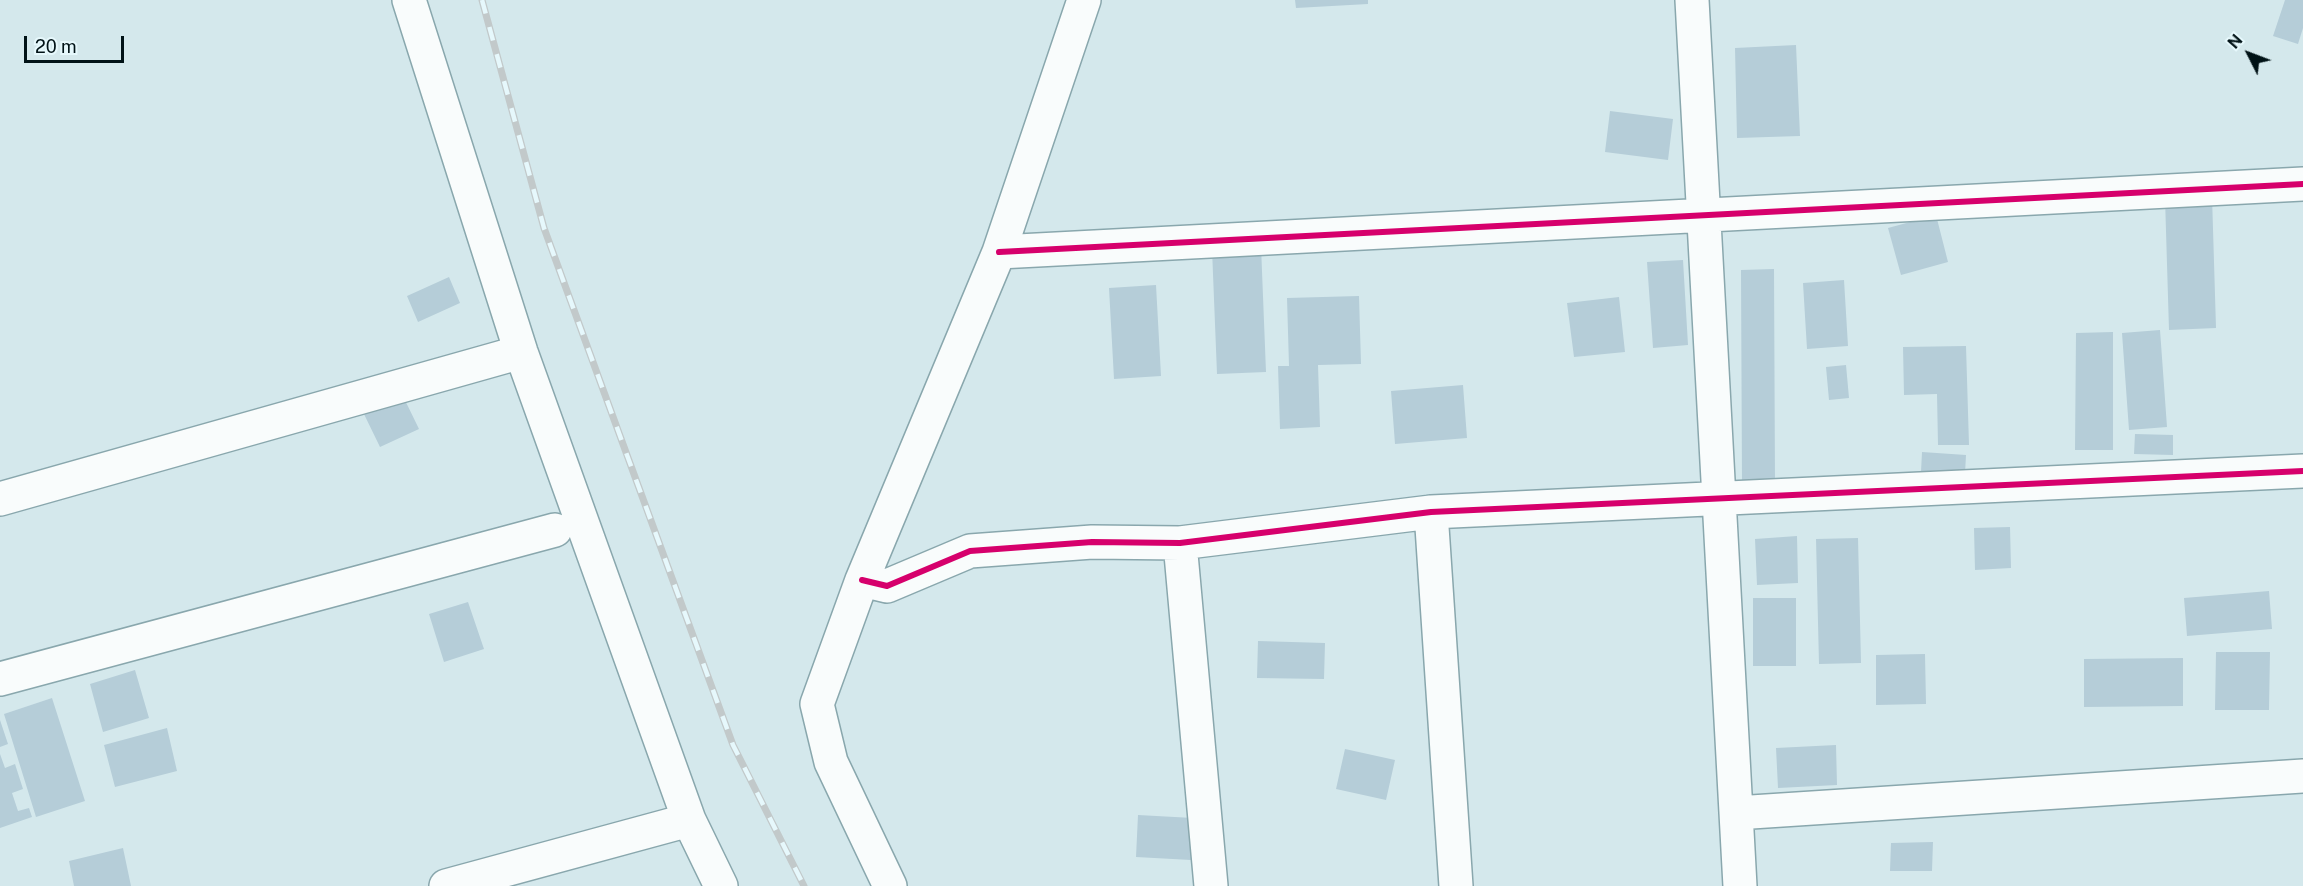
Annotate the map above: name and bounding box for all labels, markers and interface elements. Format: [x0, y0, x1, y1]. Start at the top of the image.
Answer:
scale bar [27, 24, 128, 62]
north arrow [2219, 24, 2279, 84]
text: N [2224, 31, 2246, 53]
text: 20 m [35, 36, 77, 57]

